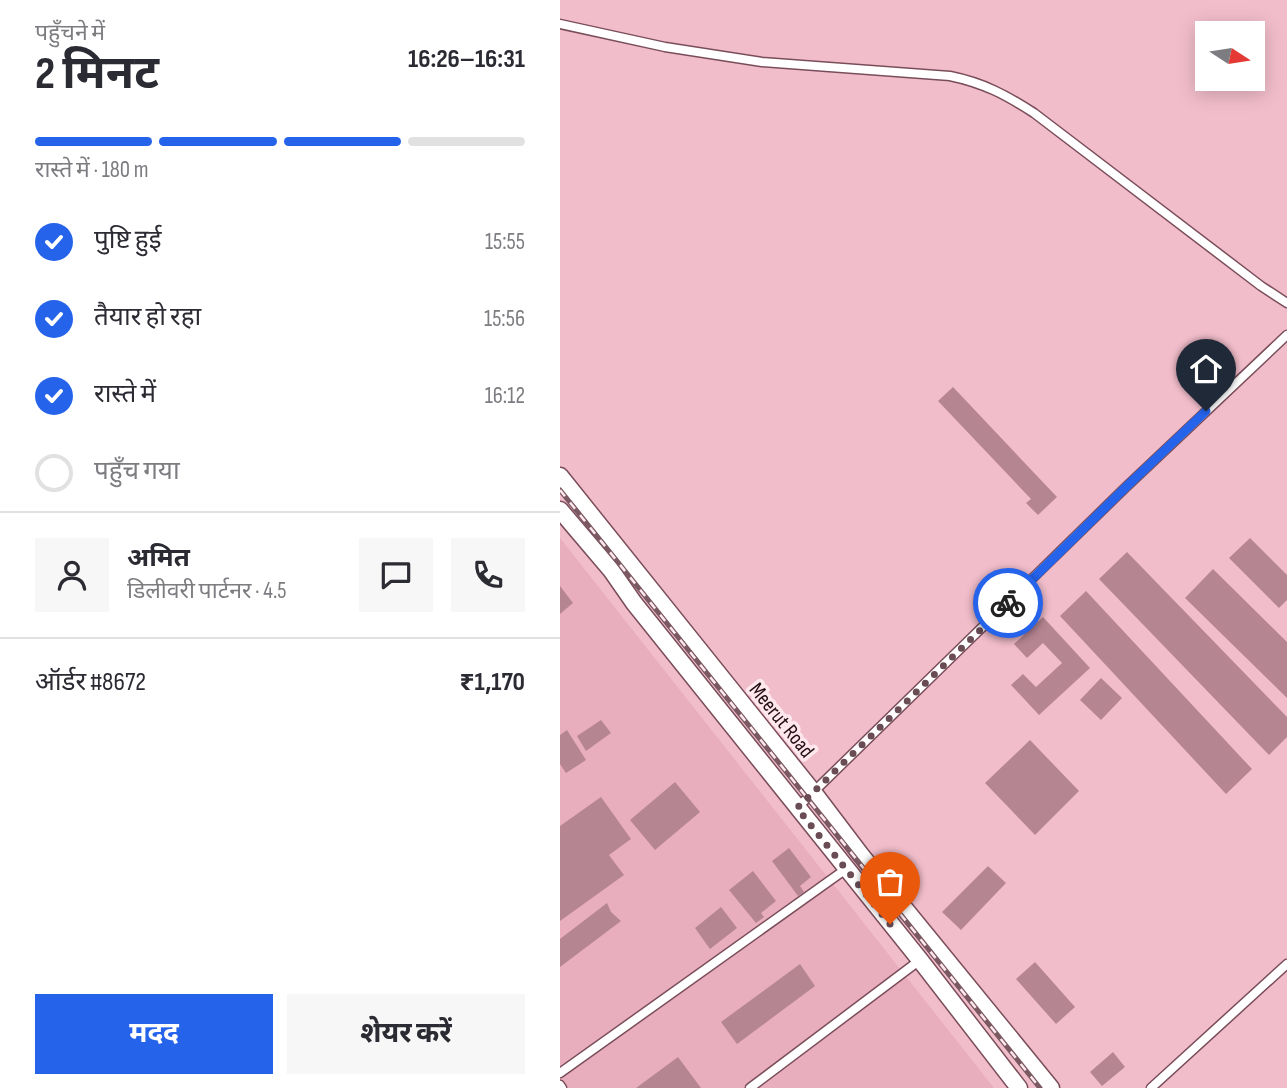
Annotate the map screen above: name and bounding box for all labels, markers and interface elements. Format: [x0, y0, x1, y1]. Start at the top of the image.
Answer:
text: पहुँचने में [35, 19, 105, 47]
north arrow [1195, 21, 1265, 91]
map controls [1195, 21, 1265, 91]
text: 16:26–16:31 [408, 44, 525, 75]
text: 2 मिनट [35, 47, 159, 102]
text: रास्ते में · 180 m [35, 156, 149, 184]
icon: check [35, 223, 73, 261]
text: पुष्टि हुई [94, 225, 161, 256]
text: 15:55 [485, 228, 525, 256]
icon: check [35, 300, 73, 338]
text: तैयार हो रहा [94, 302, 201, 333]
text: 15:56 [484, 305, 525, 333]
pin [1176, 339, 1236, 411]
icon: home [1187, 350, 1225, 388]
icon: check [35, 377, 73, 415]
text: रास्ते में [94, 379, 156, 410]
text: 16:12 [485, 382, 525, 410]
text: पहुँच गया [94, 456, 180, 487]
button: person [35, 538, 109, 612]
button: chat [359, 538, 433, 612]
button: phone [451, 538, 525, 612]
text: अमित [127, 543, 190, 574]
courier [973, 568, 1043, 638]
text: डिलीवरी पार्टनर · 4.5 [127, 577, 286, 605]
icon: bike [989, 584, 1027, 622]
text: ऑर्डर #8672 [35, 667, 146, 698]
text: ₹1,170 [460, 667, 525, 698]
street label: Meerut Road [744, 678, 819, 763]
pin [860, 852, 920, 924]
icon: bag [871, 863, 909, 901]
button: मदद [35, 994, 273, 1074]
button: शेयर करें [287, 994, 525, 1074]

